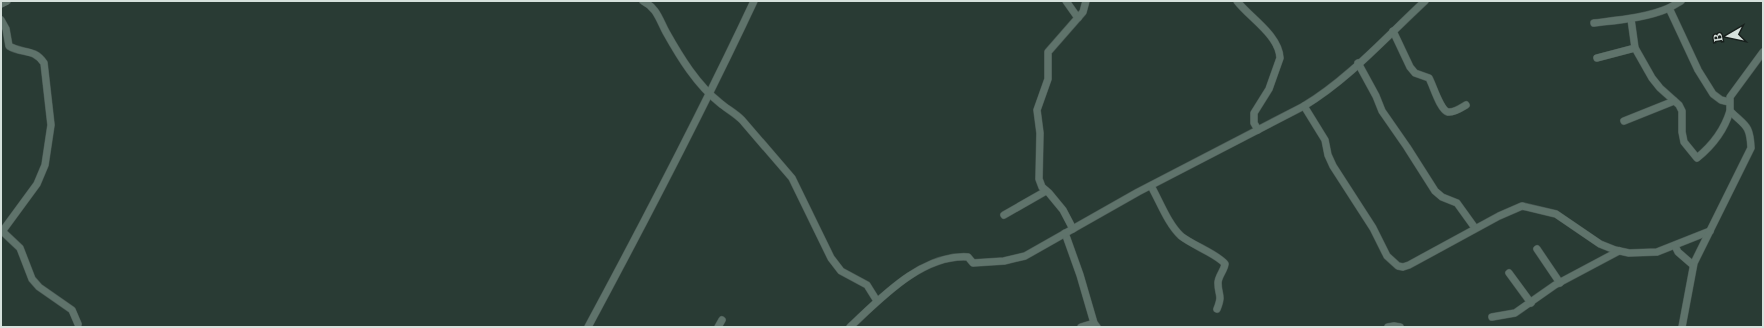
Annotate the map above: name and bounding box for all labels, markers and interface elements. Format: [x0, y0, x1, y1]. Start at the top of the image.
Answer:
north arrow [1708, 16, 1748, 56]
text: B [1710, 32, 1726, 43]

